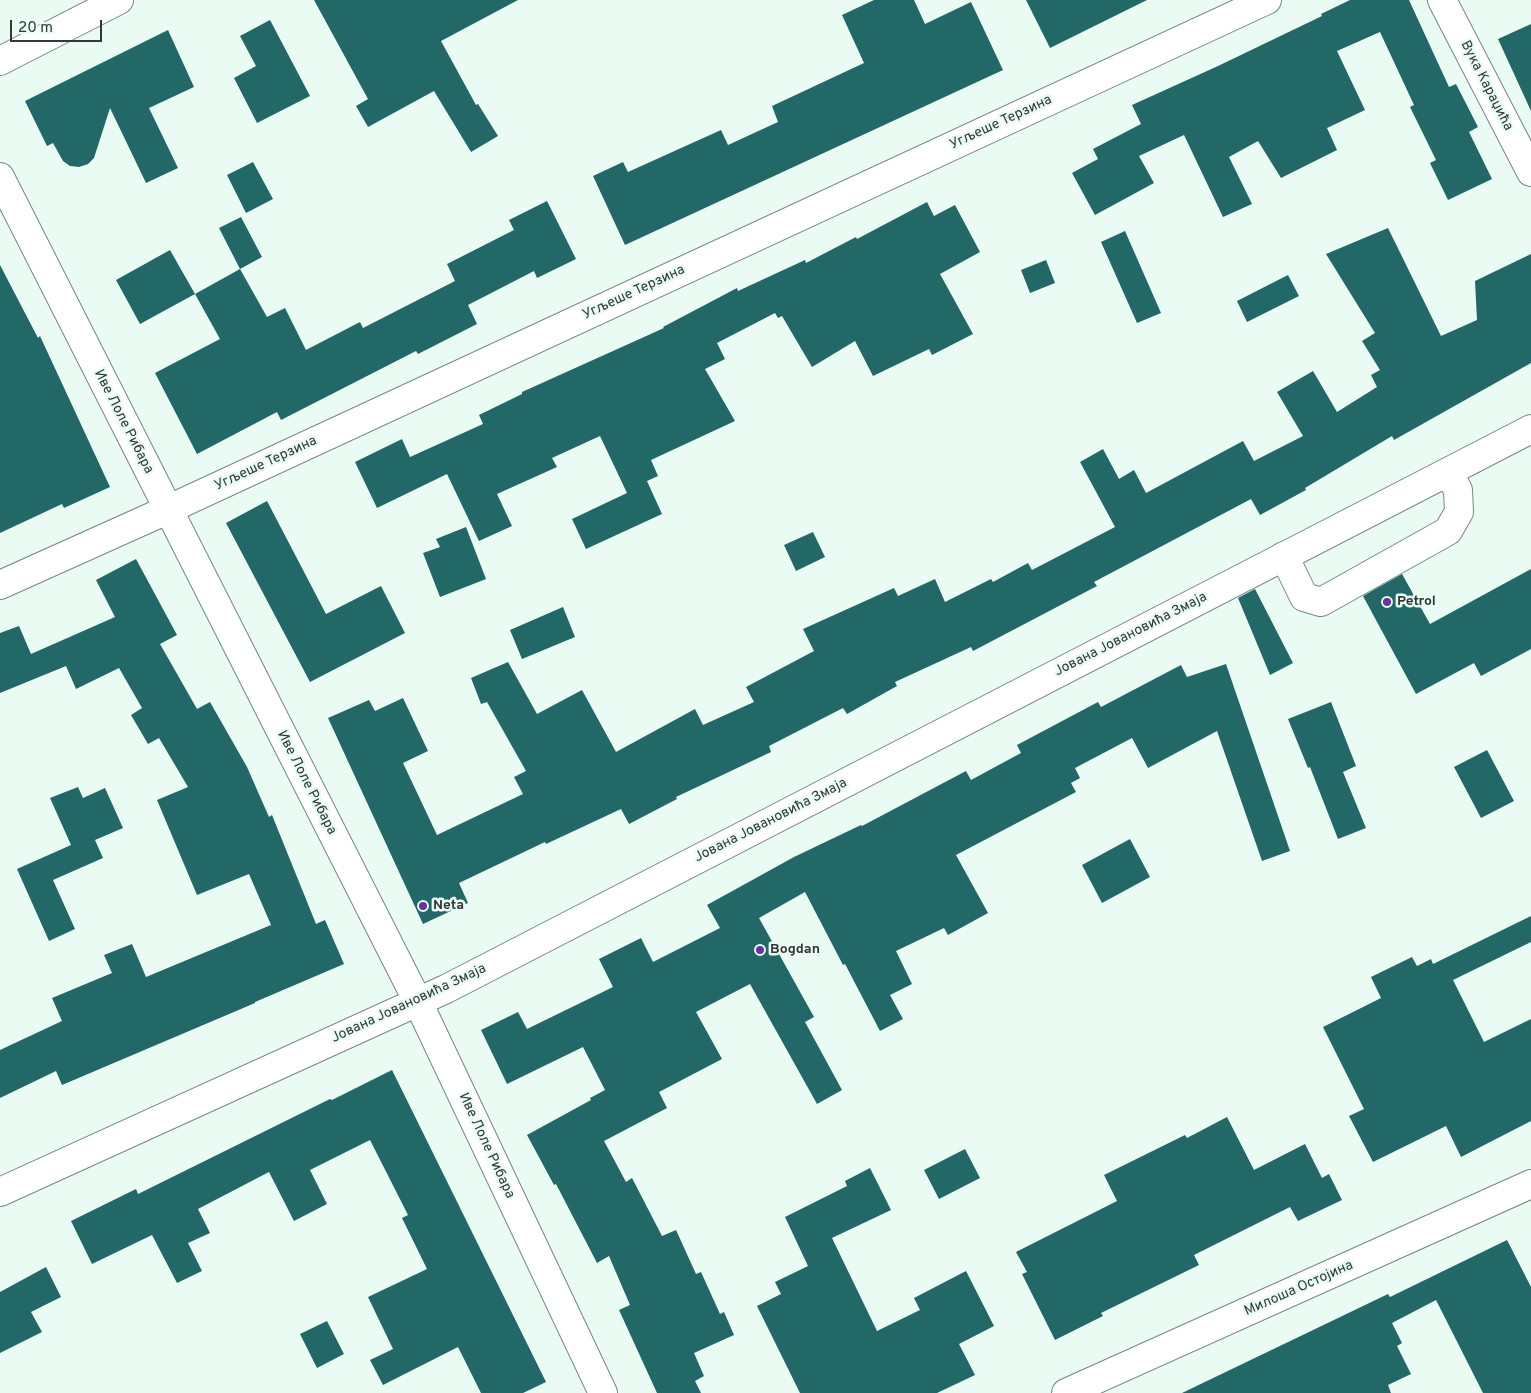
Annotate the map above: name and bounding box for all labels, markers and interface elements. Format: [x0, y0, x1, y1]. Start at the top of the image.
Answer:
scale bar [12, 10, 105, 42]
text: 20 m [18, 19, 53, 38]
street label: Вука Караџића [1456, 38, 1516, 134]
street label: Угљеше Терзина [947, 92, 1055, 154]
street label: Угљеше Терзина [580, 262, 688, 324]
street label: Иве Лоле Рибара [89, 367, 157, 477]
street label: Угљеше Терзина [212, 433, 320, 495]
street label: Јована Јовановића Змаја [1052, 589, 1210, 681]
place label: Petrol [1397, 594, 1436, 610]
marker: Petrol [1381, 596, 1393, 608]
street label: Иве Лоле Рибара [272, 728, 340, 838]
street label: Јована Јовановића Змаја [692, 775, 850, 867]
place label: Neta [433, 898, 464, 914]
marker: Neta [417, 900, 429, 912]
place label: Bogdan [770, 942, 820, 958]
marker: Bogdan [754, 944, 766, 956]
street label: Јована Јовановића Змаја [329, 961, 489, 1047]
street label: Иве Лоле Рибара [454, 1090, 518, 1202]
street label: Милоша Остојина [1242, 1257, 1356, 1321]

